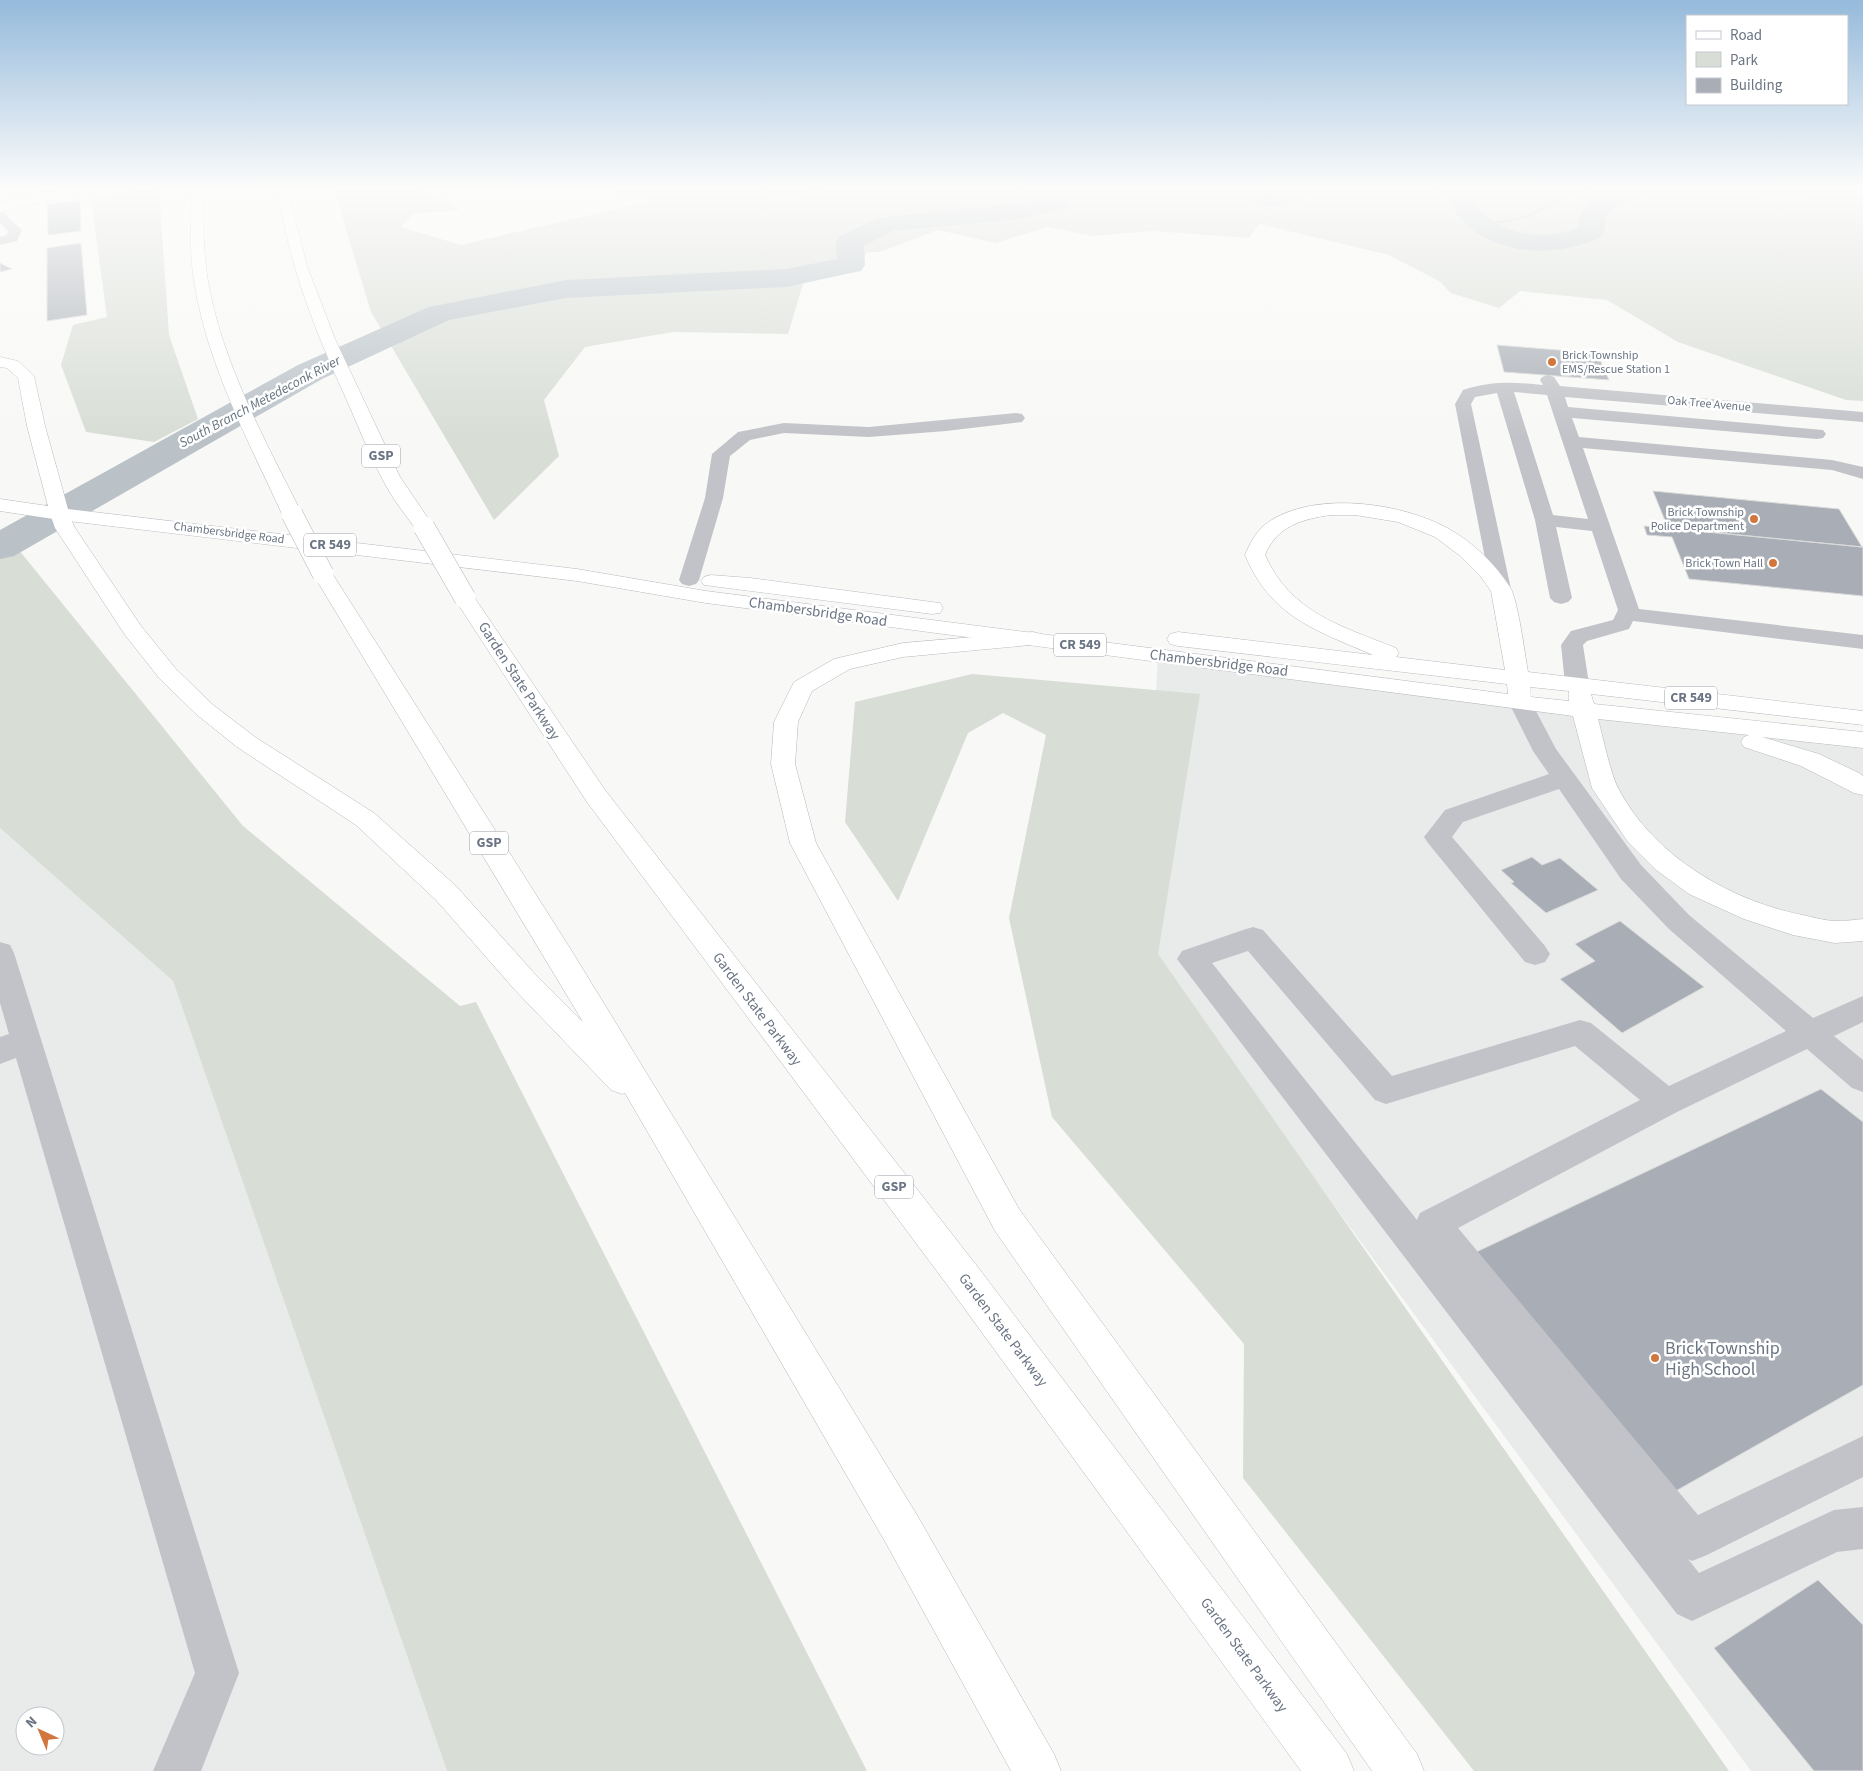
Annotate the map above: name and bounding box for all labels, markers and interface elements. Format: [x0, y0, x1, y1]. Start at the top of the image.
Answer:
legend [1686, 15, 1848, 105]
text: Road [1730, 25, 1762, 46]
text: Park [1730, 50, 1759, 71]
text: Building [1730, 75, 1783, 96]
place label: Brick Township EMS/Rescue Station 1 [1562, 347, 1670, 378]
water label: South Branch Metedeconk River [176, 350, 345, 453]
marker: Brick Township EMS/Rescue Station 1 [1546, 356, 1558, 368]
street label: Oak Tree Avenue [1667, 392, 1751, 416]
road number: GSP [362, 444, 400, 468]
place label: Brick Township Police Department [1651, 504, 1744, 535]
marker: Brick Township Police Department [1748, 513, 1760, 525]
street label: Chambersbridge Road [173, 518, 285, 548]
road number: CR 549 [304, 534, 356, 556]
place label: Brick Town Hall [1685, 555, 1763, 572]
marker: Brick Town Hall [1767, 557, 1779, 569]
street label: Chambersbridge Road [748, 592, 888, 632]
street label: Garden State Parkway [473, 618, 565, 744]
road number: CR 549 [1054, 634, 1106, 656]
street label: Chambersbridge Road [1149, 644, 1289, 682]
road number: CR 549 [1665, 686, 1717, 710]
road number: GSP [470, 831, 508, 854]
street label: Garden State Parkway [707, 948, 807, 1070]
road number: GSP [875, 1176, 913, 1198]
street label: Garden State Parkway [953, 1269, 1053, 1391]
place label: Brick Township High School [1665, 1336, 1780, 1382]
marker: Brick Township High School [1649, 1352, 1661, 1364]
street label: Garden State Parkway [1195, 1593, 1293, 1717]
north arrow [15, 1706, 65, 1756]
text: N [21, 1712, 42, 1733]

